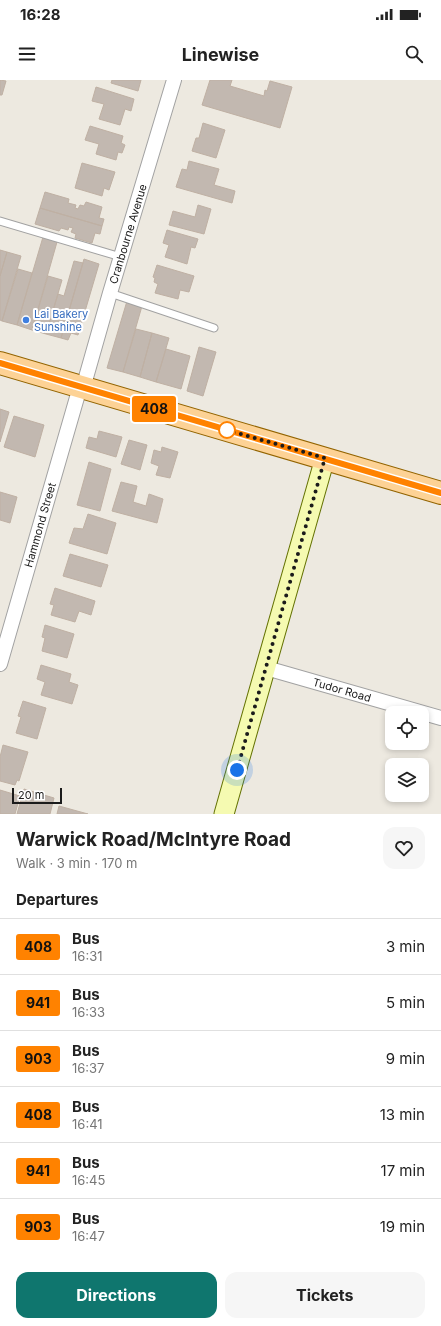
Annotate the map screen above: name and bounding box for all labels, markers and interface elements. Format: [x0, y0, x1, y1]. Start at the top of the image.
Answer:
text: 16:28 [20, 5, 60, 24]
icon: menu [16, 43, 38, 65]
icon: search [403, 43, 425, 65]
text: Linewise [182, 44, 259, 65]
street label: Cranbourne Avenue [106, 182, 150, 286]
place label: Lai Bakery Sunshine [34, 307, 88, 334]
marker: Lai Bakery Sunshine [21, 315, 31, 325]
line badge: 408 [131, 396, 177, 422]
text: 408 [140, 400, 168, 417]
unlabelled marker [218, 421, 236, 439]
street label: Hammond Street [21, 481, 59, 569]
street label: Tudor Road [311, 675, 373, 705]
map controls [385, 706, 429, 802]
button: locate [385, 706, 429, 750]
button: layers [385, 758, 429, 802]
your location [227, 760, 247, 780]
scale bar [12, 786, 62, 805]
text: 20 m [18, 788, 44, 802]
button: heart [383, 827, 425, 869]
text: Warwick Road/McIntyre Road [16, 828, 291, 851]
text: Walk · 3 min · 170 m [16, 855, 137, 871]
text: Departures [16, 890, 98, 909]
text: Bus [72, 929, 100, 948]
text: 3 min [386, 937, 425, 956]
text: 408 [24, 938, 52, 955]
text: 16:31 [72, 948, 102, 964]
text: Bus [72, 985, 100, 1004]
text: 5 min [386, 993, 425, 1012]
text: 941 [26, 994, 50, 1011]
text: 16:33 [72, 1004, 105, 1020]
text: Bus [72, 1041, 100, 1060]
text: 9 min [386, 1049, 425, 1068]
text: 903 [24, 1050, 52, 1067]
text: 16:37 [72, 1060, 104, 1076]
text: Bus [72, 1097, 100, 1116]
text: 13 min [380, 1105, 425, 1124]
text: 408 [24, 1106, 52, 1123]
text: 16:41 [72, 1116, 103, 1132]
text: Bus [72, 1153, 100, 1172]
text: 17 min [381, 1161, 425, 1180]
text: 941 [26, 1162, 50, 1179]
text: 16:45 [72, 1172, 105, 1188]
text: Bus [72, 1209, 100, 1228]
text: 19 min [380, 1217, 425, 1236]
text: 903 [24, 1218, 52, 1235]
text: 16:47 [72, 1228, 105, 1244]
button: Directions [16, 1272, 217, 1318]
button: Tickets [225, 1272, 425, 1318]

